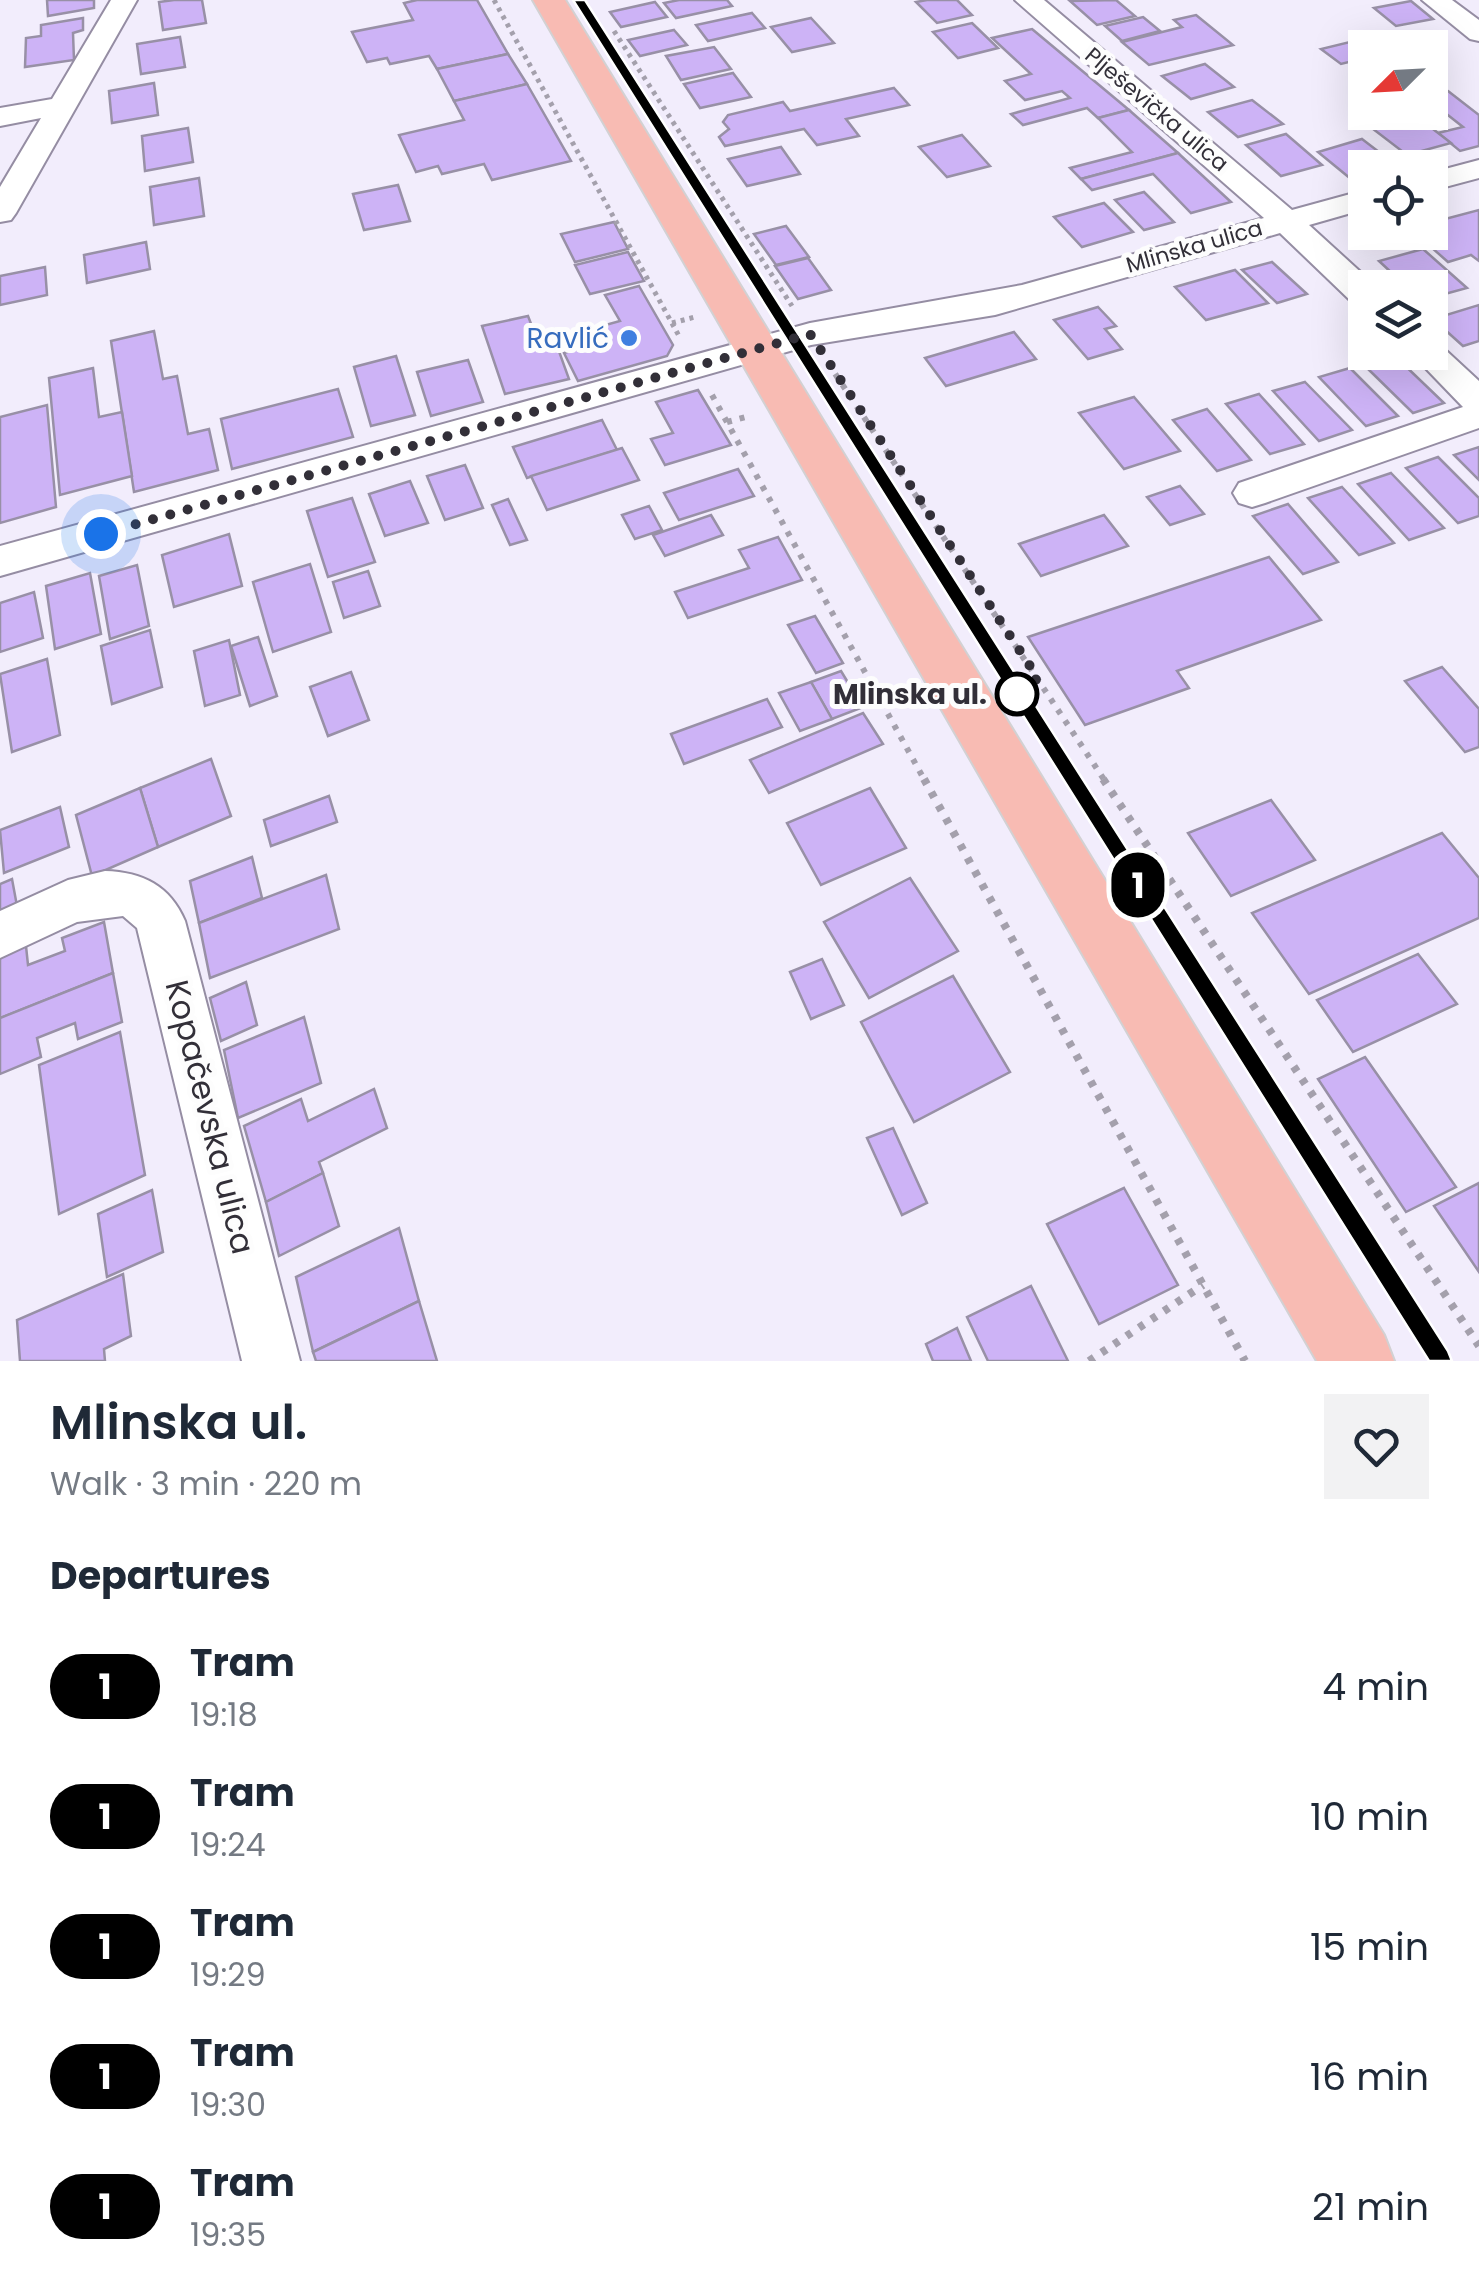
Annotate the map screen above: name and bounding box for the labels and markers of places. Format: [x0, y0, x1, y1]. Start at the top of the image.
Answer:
place label: Ravlić [527, 319, 609, 358]
marker: Ravlić [618, 327, 640, 349]
marker: Mlinska ul. [996, 673, 1038, 715]
place label: Mlinska ul. [833, 675, 987, 714]

